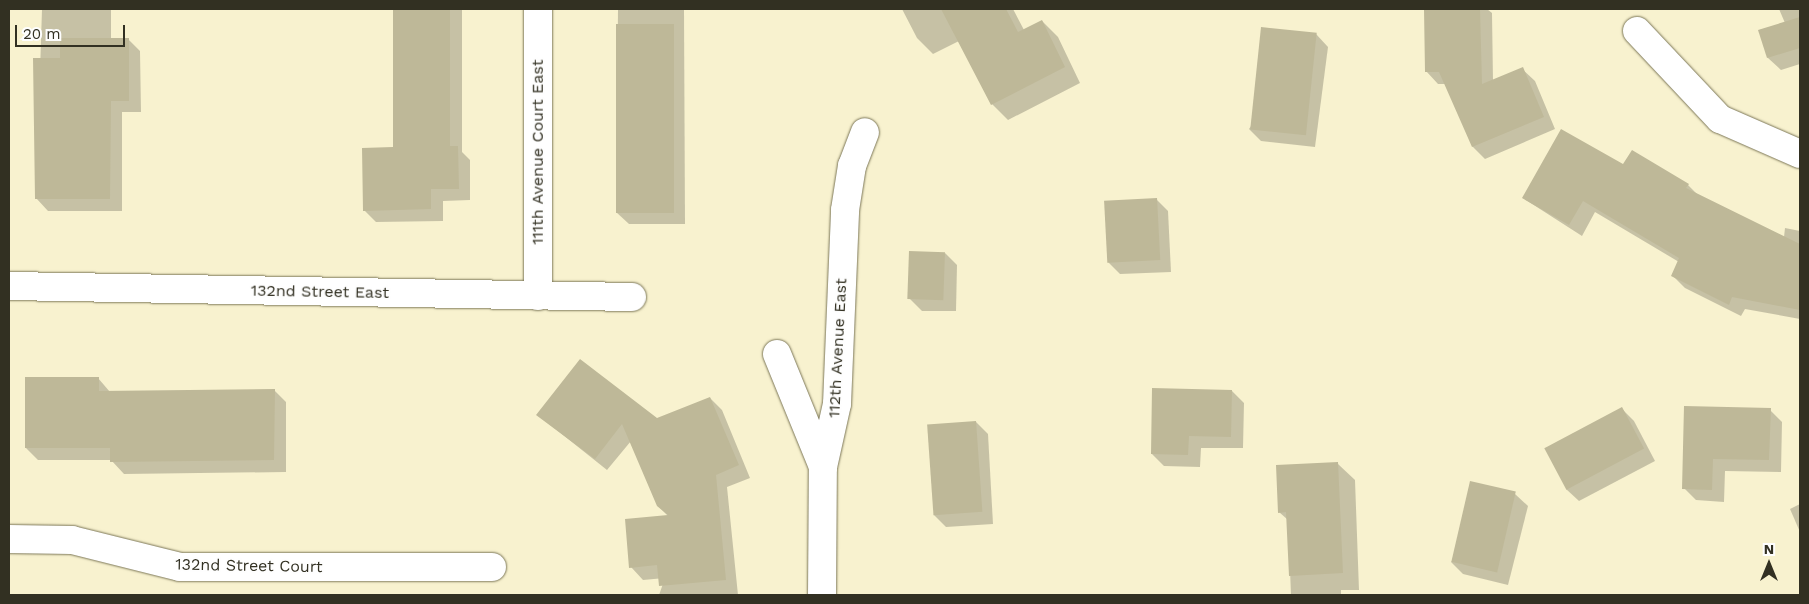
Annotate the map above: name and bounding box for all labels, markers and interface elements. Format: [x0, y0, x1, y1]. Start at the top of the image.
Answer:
scale bar [18, 15, 128, 47]
text: 20 m [23, 25, 61, 43]
street label: 111th Avenue Court East [528, 59, 548, 245]
street label: 112th Avenue East [825, 277, 851, 419]
street label: 132nd Street East [251, 281, 389, 303]
north arrow [1744, 539, 1794, 589]
text: N [1764, 541, 1774, 557]
street label: 132nd Street Court [175, 555, 323, 577]

